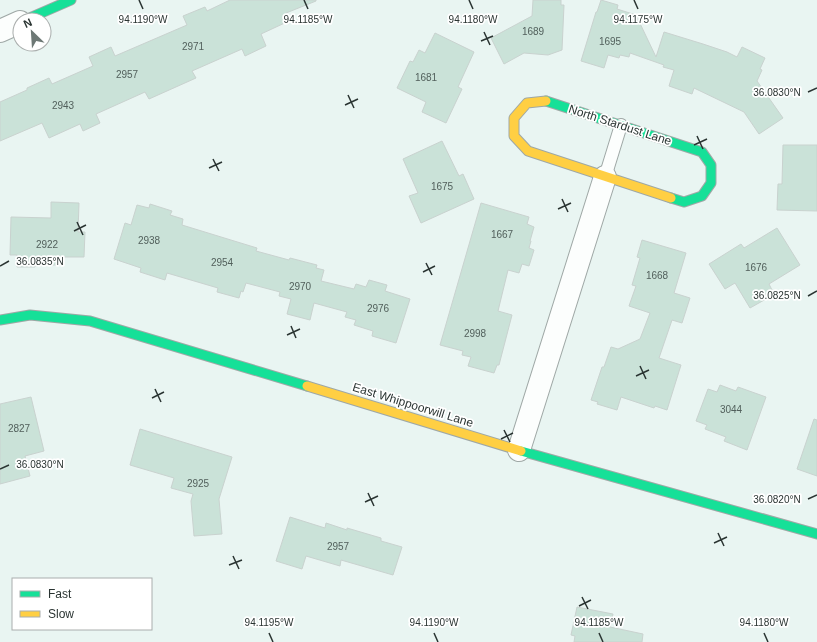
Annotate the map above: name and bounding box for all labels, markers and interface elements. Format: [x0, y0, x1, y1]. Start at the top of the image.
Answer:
north arrow [12, 12, 52, 52]
text: 94.1190°W [119, 14, 168, 25]
text: 94.1185°W [284, 14, 333, 25]
text: 94.1180°W [449, 14, 498, 25]
text: 94.1175°W [614, 14, 663, 25]
text: N [22, 16, 34, 30]
house number: 1689 [522, 26, 545, 37]
house number: 1695 [599, 36, 622, 47]
house number: 2971 [182, 41, 205, 52]
house number: 2957 [116, 69, 139, 80]
house number: 1681 [415, 72, 438, 83]
text: 36.0830°N [753, 87, 801, 98]
house number: 2943 [52, 100, 75, 111]
street label: North Stardust Lane [567, 102, 674, 148]
house number: 1675 [431, 181, 454, 192]
house number: 1667 [491, 229, 514, 240]
house number: 2938 [138, 235, 161, 246]
house number: 2922 [36, 239, 59, 250]
text: 36.0835°N [16, 256, 64, 267]
house number: 2954 [211, 257, 234, 268]
house number: 1676 [745, 262, 768, 273]
house number: 1668 [646, 270, 669, 281]
house number: 2970 [289, 281, 312, 292]
text: 36.0825°N [753, 290, 801, 301]
house number: 2976 [367, 303, 390, 314]
house number: 2998 [464, 328, 487, 339]
street label: East Whippoorwill Lane [351, 380, 475, 430]
house number: 3044 [720, 404, 743, 415]
house number: 2827 [8, 423, 31, 434]
text: 36.0830°N [16, 459, 64, 470]
house number: 2925 [187, 478, 210, 489]
text: 36.0820°N [753, 494, 801, 505]
house number: 2957 [327, 541, 350, 552]
legend [12, 578, 152, 630]
text: Fast [48, 587, 72, 601]
text: Slow [48, 607, 74, 621]
text: 94.1195°W [245, 617, 294, 628]
text: 94.1190°W [410, 617, 459, 628]
text: 94.1185°W [575, 617, 624, 628]
text: 94.1180°W [740, 617, 789, 628]

